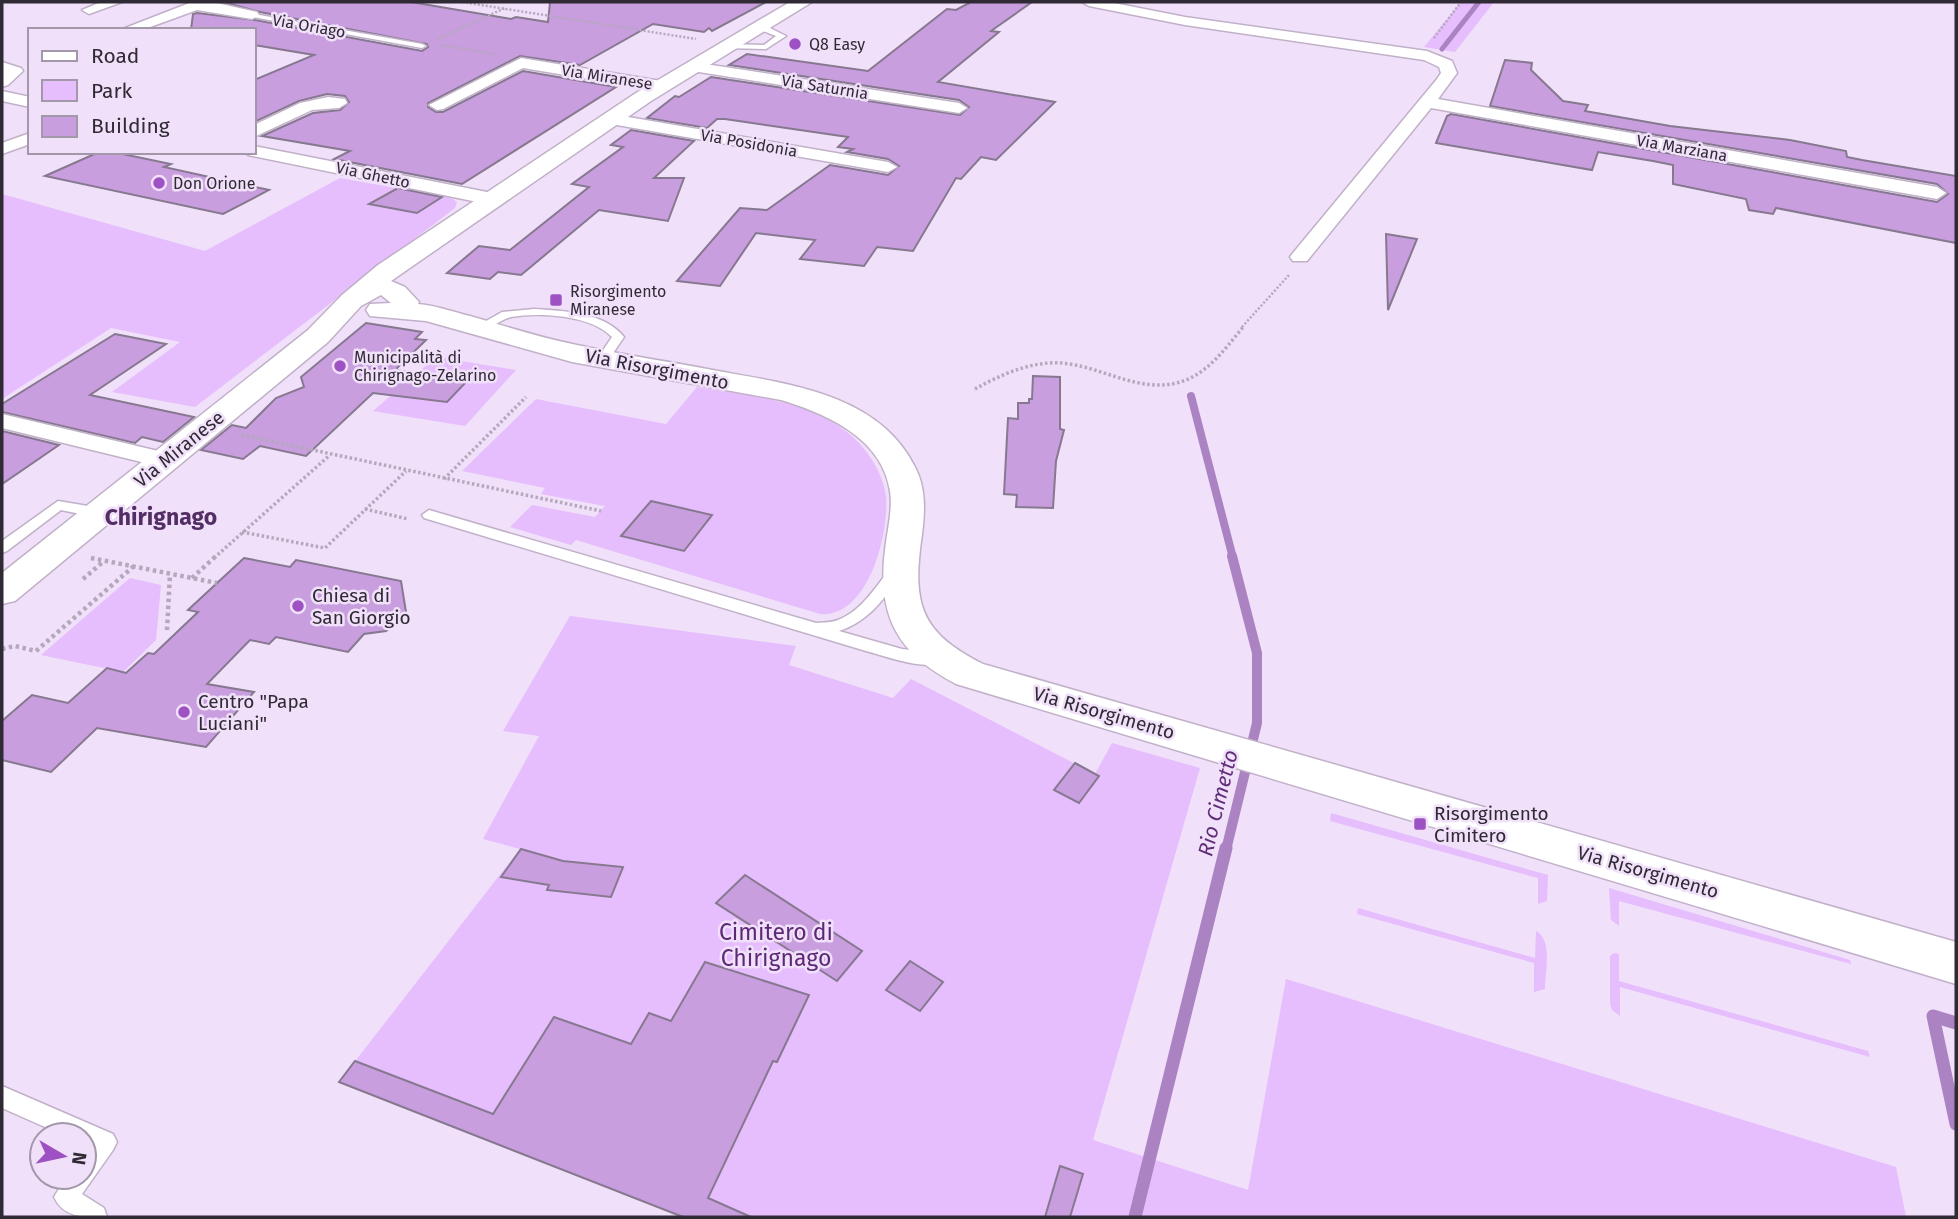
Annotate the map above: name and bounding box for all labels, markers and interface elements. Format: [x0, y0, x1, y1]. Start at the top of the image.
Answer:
street label: Via Oriago [271, 10, 347, 42]
legend [28, 28, 256, 154]
place label: Q8 Easy [809, 35, 865, 54]
marker: Q8 Easy [787, 36, 803, 52]
text: Road [91, 43, 139, 69]
street label: Via Miranese [560, 60, 654, 94]
street label: Via Saturnia [780, 71, 870, 103]
text: Park [91, 78, 133, 104]
text: Building [91, 113, 170, 139]
street label: Via Posidonia [699, 125, 799, 161]
street label: Via Marziana [1635, 131, 1729, 165]
street label: Via Ghetto [334, 158, 412, 192]
place label: Don Orione [173, 174, 255, 193]
marker: Don Orione [151, 175, 167, 191]
place label: Risorgimento Miranese [570, 282, 666, 319]
marker: Risorgimento Miranese [548, 292, 564, 308]
street label: Via Risorgimento [583, 344, 731, 394]
place label: Municipalità di Chirignago-Zelarino [354, 348, 496, 385]
marker: Municipalità di Chirignago-Zelarino [332, 358, 348, 374]
street label: Via Miranese [129, 406, 229, 492]
district label: Chirignago [105, 503, 217, 531]
place label: Chiesa di San Giorgio [312, 584, 411, 629]
marker: Chiesa di San Giorgio [290, 598, 306, 614]
street label: Via Risorgimento [1031, 682, 1177, 744]
place label: Centro "Papa Luciani" [198, 690, 309, 735]
marker: Centro "Papa Luciani" [176, 704, 192, 720]
water label: Rio Cimetto [1192, 747, 1244, 859]
place label: Risorgimento Cimitero [1434, 802, 1549, 847]
marker: Risorgimento Cimitero [1412, 816, 1428, 832]
street label: Via Risorgimento [1575, 841, 1721, 903]
park label: Cimitero di Chirignago [719, 918, 833, 972]
north arrow [28, 1121, 98, 1191]
text: N [67, 1151, 92, 1167]

